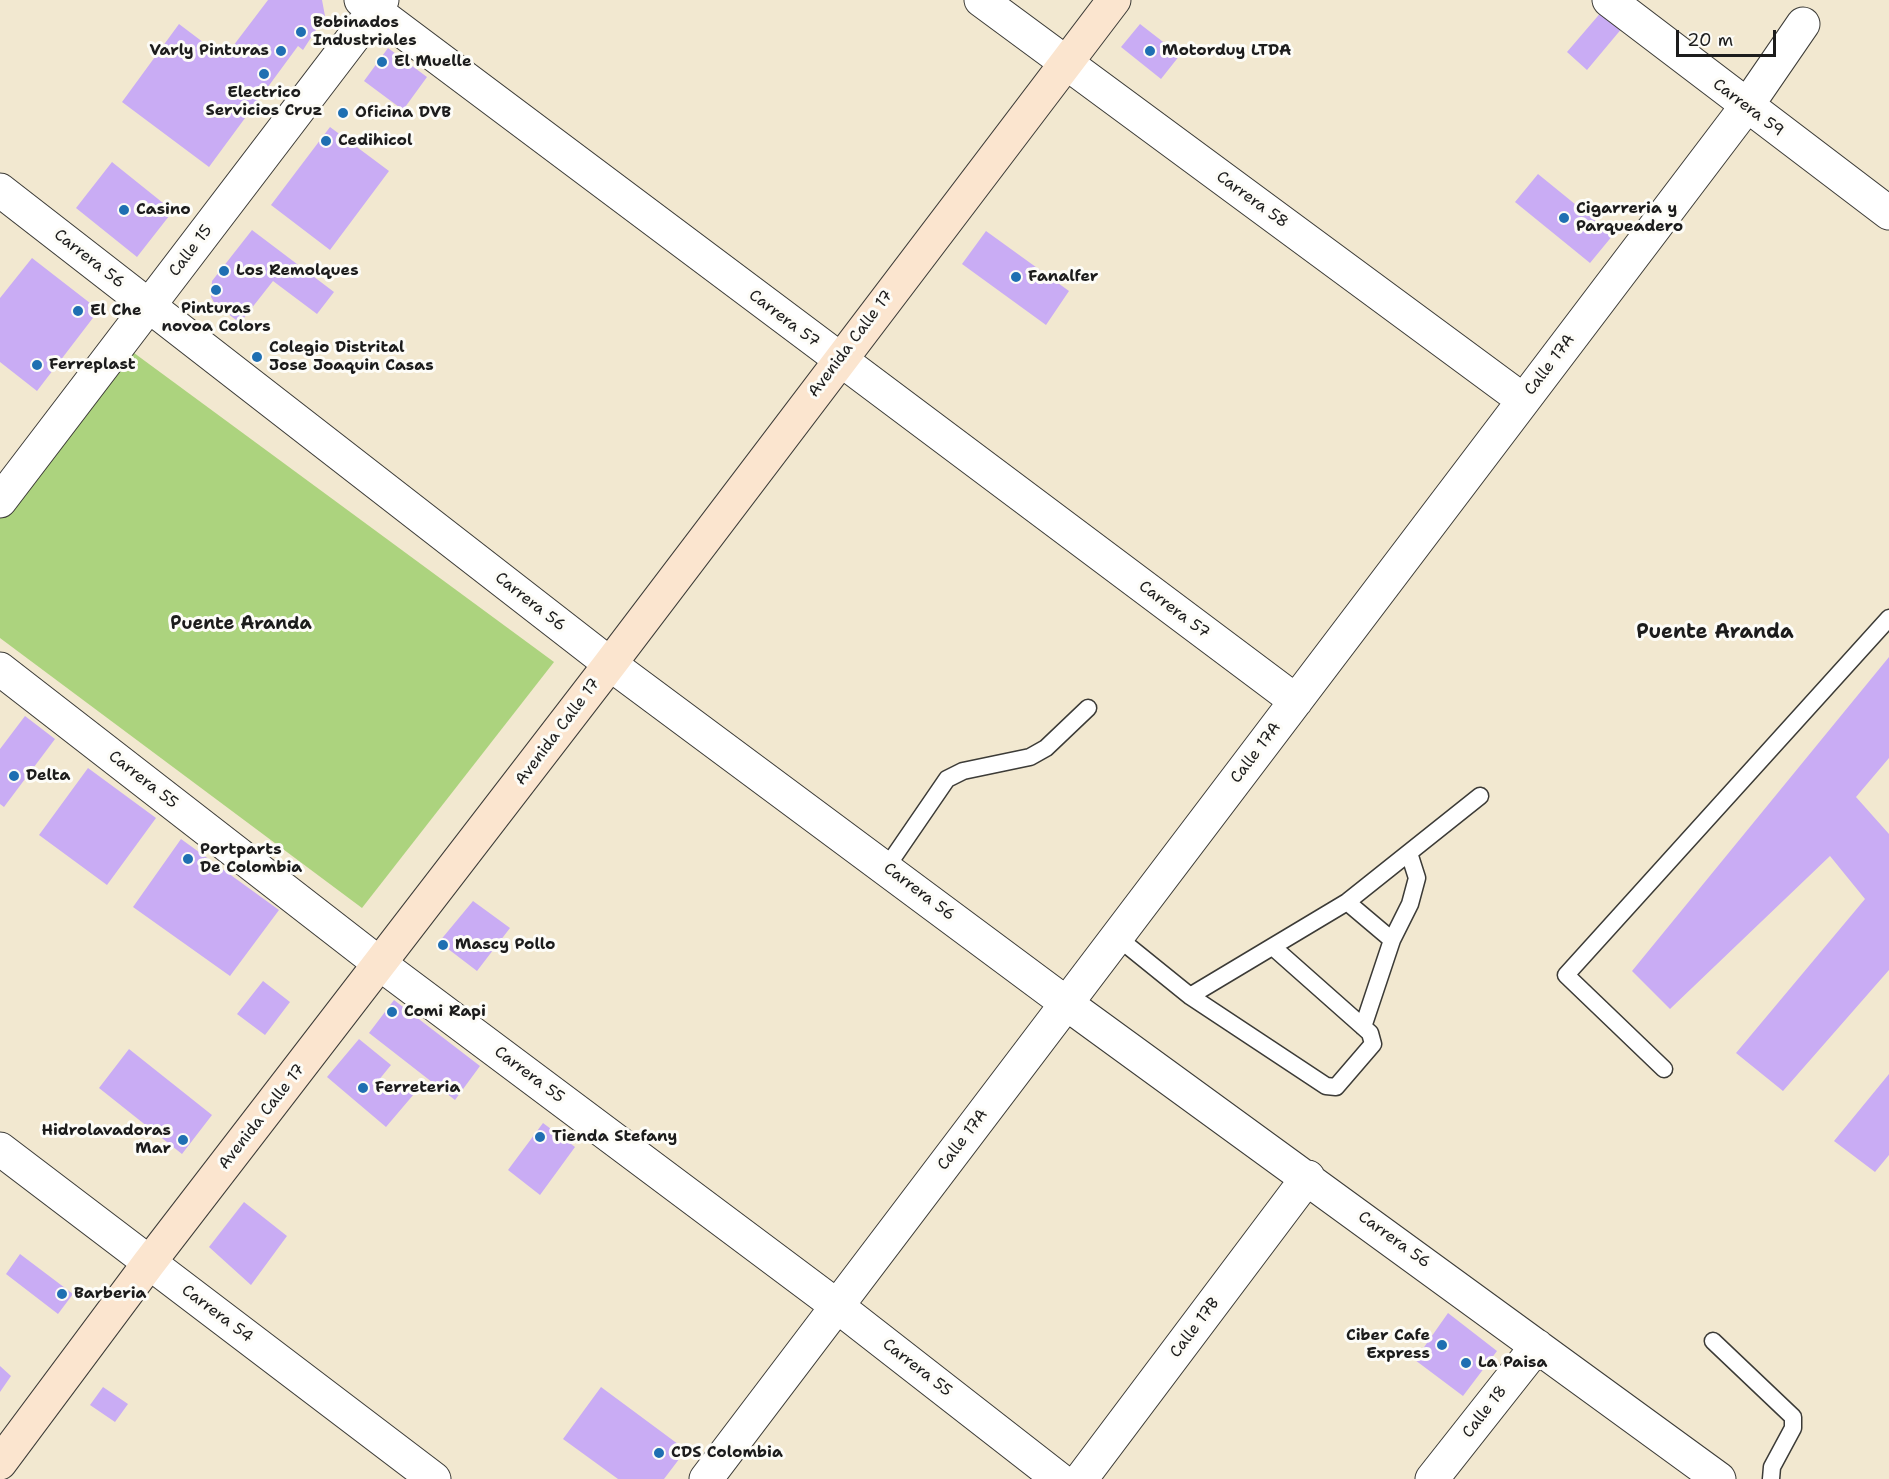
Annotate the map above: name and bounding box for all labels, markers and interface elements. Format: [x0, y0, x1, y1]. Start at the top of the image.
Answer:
place label: Bobinados Industriales [313, 13, 417, 51]
scale bar [1679, 18, 1780, 56]
marker: Bobinados Industriales [294, 25, 308, 39]
text: 20 m [1687, 28, 1733, 52]
place label: Varly Pinturas [149, 41, 269, 61]
place label: Motorduy LTDA [1162, 41, 1291, 61]
marker: Varly Pinturas [274, 44, 288, 58]
marker: Motorduy LTDA [1143, 44, 1157, 58]
place label: El Muelle [394, 52, 472, 72]
marker: El Muelle [375, 55, 389, 69]
marker: Electrico Servicios Cruz [257, 67, 271, 81]
street label: Carrera 59 [1709, 75, 1787, 141]
place label: Electrico Servicios Cruz [206, 83, 322, 121]
place label: Oficina DVB [355, 103, 451, 123]
marker: Oficina DVB [336, 106, 350, 120]
place label: Cedihicol [338, 131, 413, 151]
marker: Cedihicol [319, 134, 333, 148]
street label: Carrera 58 [1212, 167, 1292, 233]
place label: Cigarreria y Parqueadero [1576, 199, 1683, 237]
place label: Casino [136, 200, 191, 220]
marker: Casino [117, 203, 131, 217]
marker: Cigarreria y Parqueadero [1557, 211, 1571, 225]
street label: Calle 15 [165, 221, 217, 281]
street label: Carrera 56 [50, 225, 128, 293]
place label: Los Remolques [236, 261, 359, 281]
marker: Los Remolques [217, 264, 231, 278]
place label: Fanalfer [1028, 267, 1098, 287]
marker: Fanalfer [1009, 270, 1023, 284]
marker: Pinturas novoa Colors [209, 283, 223, 297]
street label: Carrera 57 [745, 286, 823, 352]
street label: Avenida Calle 17 [805, 287, 897, 401]
place label: Pinturas novoa Colors [161, 299, 271, 337]
place label: El Che [90, 301, 142, 321]
marker: El Che [71, 304, 85, 318]
street label: Calle 17A [1521, 331, 1579, 399]
place label: Colegio Distrital Jose Joaquin Casas [269, 338, 434, 376]
marker: Colegio Distrital Jose Joaquin Casas [250, 350, 264, 364]
place label: Ferreplast [49, 355, 136, 375]
marker: Ferreplast [30, 358, 44, 372]
street label: Carrera 56 [491, 568, 569, 636]
street label: Carrera 57 [1135, 577, 1213, 643]
district label: Puente Aranda [170, 613, 312, 635]
district label: Puente Aranda [1636, 621, 1794, 645]
street label: Avenida Calle 17 [512, 675, 604, 789]
street label: Calle 17A [1227, 719, 1285, 787]
street label: Carrera 55 [104, 747, 182, 813]
place label: Delta [26, 766, 70, 786]
marker: Delta [7, 769, 21, 783]
place label: Portparts De Colombia [200, 840, 302, 878]
marker: Portparts De Colombia [181, 852, 195, 866]
street label: Carrera 56 [879, 859, 959, 925]
place label: Mascy Pollo [455, 935, 556, 955]
marker: Mascy Pollo [436, 938, 450, 952]
place label: Comi Rapi [404, 1002, 486, 1022]
marker: Comi Rapi [385, 1005, 399, 1019]
street label: Carrera 55 [490, 1042, 568, 1108]
street label: Avenida Calle 17 [215, 1060, 309, 1174]
place label: Ferreteria [375, 1078, 460, 1098]
marker: Ferreteria [356, 1081, 370, 1095]
street label: Calle 17A [934, 1106, 992, 1174]
place label: Hidrolavadoras Mar [42, 1121, 171, 1159]
place label: Tienda Stefany [552, 1127, 677, 1147]
marker: Tienda Stefany [533, 1130, 547, 1144]
marker: Hidrolavadoras Mar [176, 1133, 190, 1147]
street label: Carrera 56 [1354, 1207, 1434, 1273]
street label: Carrera 54 [178, 1281, 256, 1347]
place label: Barberia [74, 1284, 146, 1304]
marker: Barberia [55, 1287, 69, 1301]
street label: Calle 17B [1166, 1294, 1224, 1362]
place label: Ciber Cafe Express [1346, 1326, 1430, 1364]
street label: Carrera 55 [878, 1335, 956, 1401]
marker: Ciber Cafe Express [1435, 1338, 1449, 1352]
place label: La Paisa [1478, 1353, 1547, 1373]
marker: La Paisa [1459, 1356, 1473, 1370]
street label: Calle 18 [1459, 1382, 1511, 1442]
place label: CDS Colombia [671, 1443, 783, 1463]
marker: CDS Colombia [652, 1446, 666, 1460]

